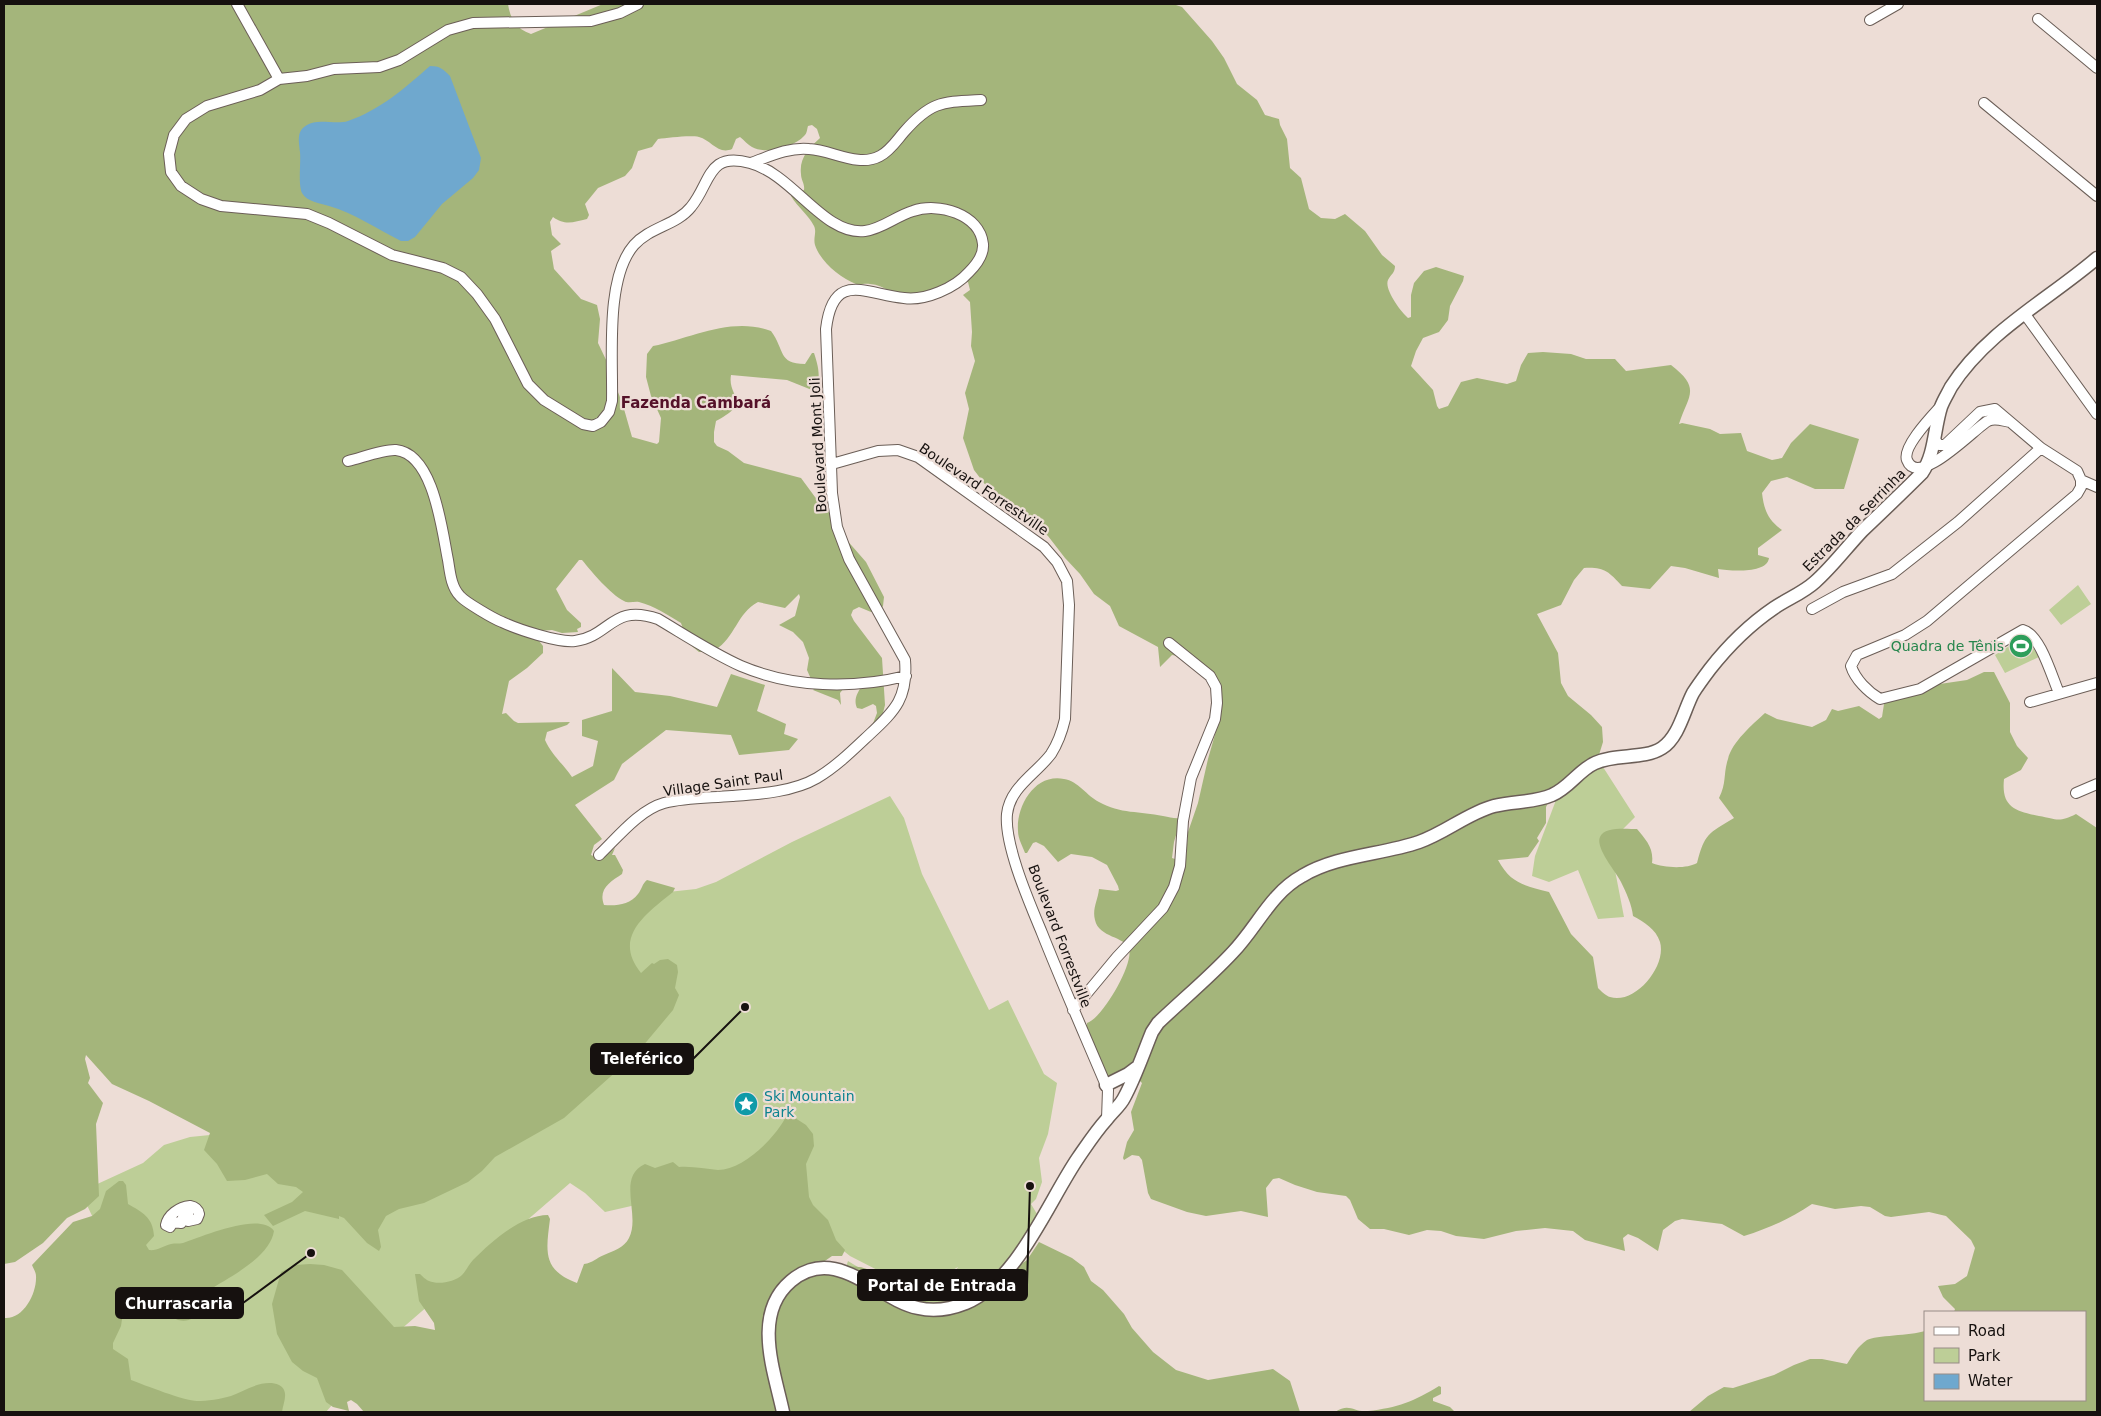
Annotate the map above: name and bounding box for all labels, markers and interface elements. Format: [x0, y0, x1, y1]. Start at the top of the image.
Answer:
street label: Boulevard Mont Joli [806, 377, 830, 513]
district label: Fazenda Cambará [621, 394, 771, 412]
street label: Boulevard Forrestville [916, 440, 1052, 538]
street label: Estrada da Serrinha [1799, 465, 1909, 575]
sports icon: Quadra de Tênis [2008, 633, 2034, 659]
place label: Quadra de Tênis [1891, 638, 2004, 654]
street label: Village Saint Paul [662, 767, 784, 799]
street label: Boulevard Forrestville [1025, 862, 1095, 1010]
callout: Teleférico [591, 1044, 693, 1074]
text: Teleférico [601, 1050, 683, 1068]
place label: Ski Mountain Park [764, 1088, 855, 1120]
place icon: Ski Mountain Park [733, 1091, 759, 1117]
callout: Portal de Entrada [858, 1270, 1027, 1300]
text: Portal de Entrada [868, 1277, 1016, 1295]
callout: Churrascaria [116, 1288, 243, 1318]
text: Churrascaria [125, 1295, 233, 1313]
legend [1924, 1311, 2086, 1401]
text: Road [1968, 1322, 2006, 1340]
text: Park [1968, 1347, 2001, 1365]
text: Water [1968, 1372, 2013, 1390]

